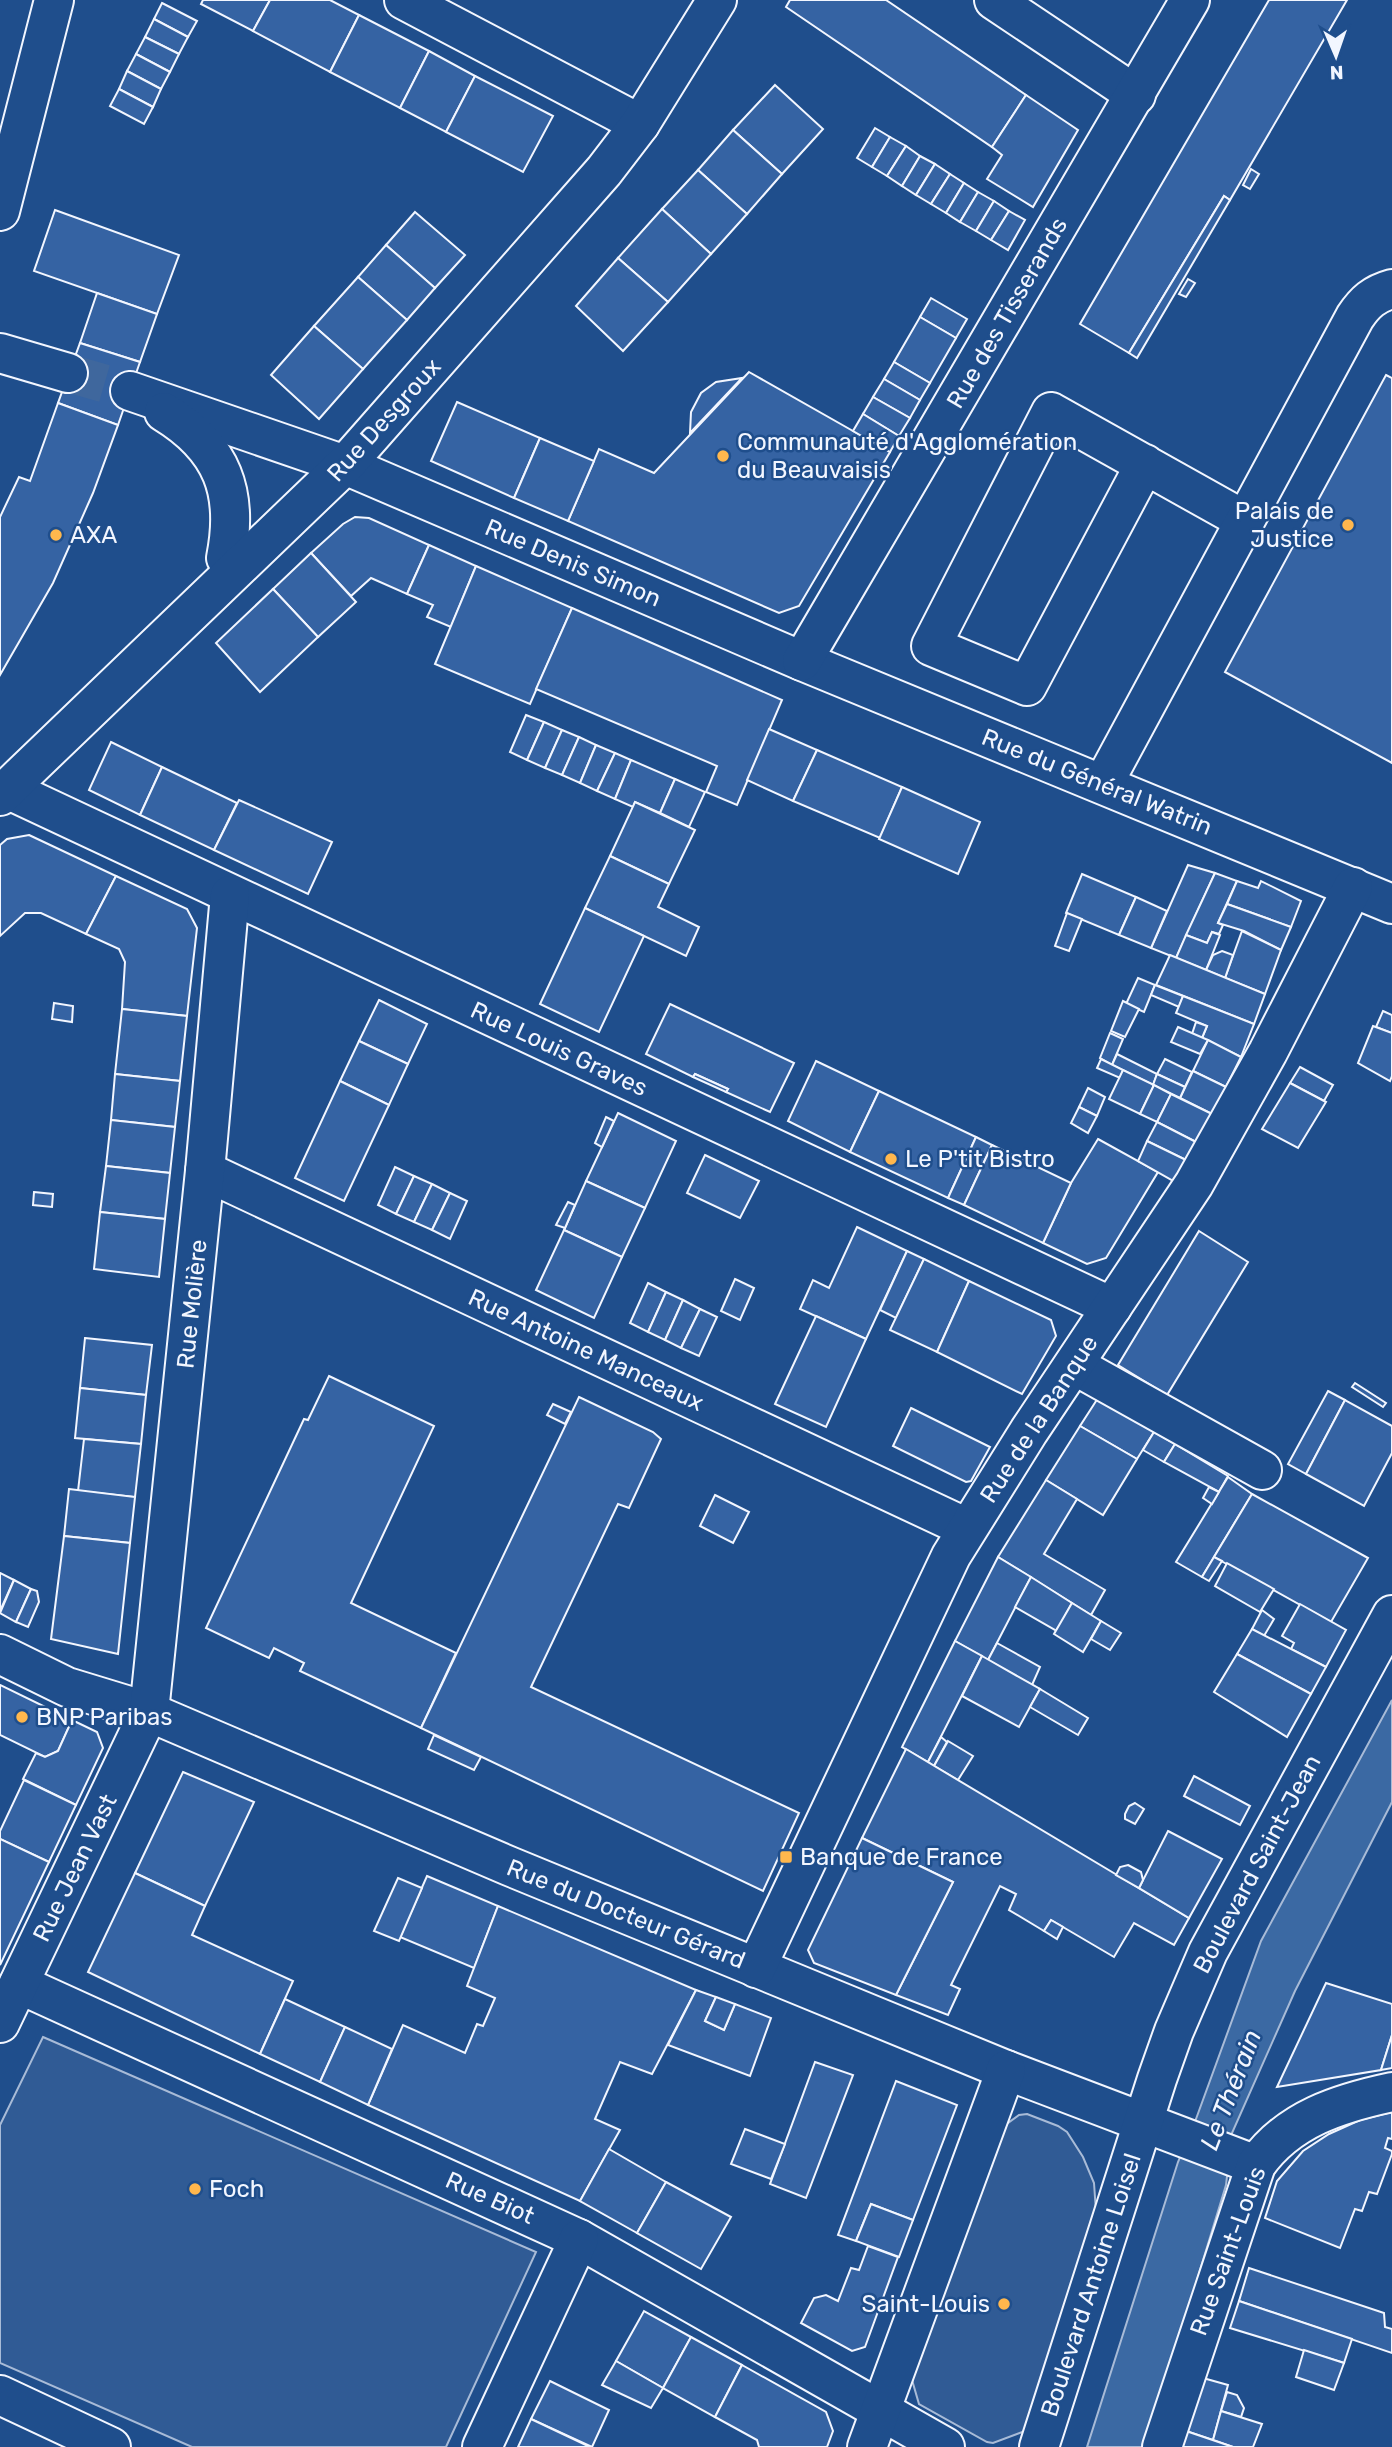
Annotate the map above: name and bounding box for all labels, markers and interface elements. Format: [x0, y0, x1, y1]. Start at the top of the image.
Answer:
north arrow [1301, 21, 1371, 91]
text: N [1329, 61, 1344, 84]
street label: Rue des Tisserands [941, 213, 1073, 413]
street label: Rue Desgroux [321, 353, 447, 487]
place label: Communauté d'Agglomération du Beauvaisis [737, 428, 1077, 484]
marker: Communauté d'Agglomération du Beauvaisis [715, 448, 731, 464]
place label: Palais de Justice [1235, 497, 1334, 553]
street label: Rue Denis Simon [481, 513, 665, 613]
marker: Palais de Justice [1340, 517, 1356, 533]
place label: AXA [70, 521, 117, 549]
marker: AXA [48, 527, 64, 543]
street label: Rue du Général Watrin [978, 723, 1216, 841]
street label: Rue Louis Graves [466, 996, 652, 1102]
place label: Le P'tit Bistro [905, 1145, 1055, 1173]
marker: Le P'tit Bistro [883, 1151, 899, 1167]
street label: Rue Molière [171, 1238, 213, 1370]
street label: Rue Antoine Manceaux [464, 1283, 708, 1417]
street label: Rue de la Banque [974, 1330, 1104, 1508]
place label: BNP Paribas [36, 1703, 173, 1731]
marker: BNP Paribas [14, 1709, 30, 1725]
street label: Boulevard Saint-Jean [1187, 1750, 1327, 1978]
street label: Rue Jean Vast [27, 1790, 123, 1946]
place label: Banque de France [800, 1843, 1003, 1871]
marker: Banque de France [778, 1849, 794, 1865]
street label: Rue du Docteur Gérard [503, 1853, 749, 1975]
water label: Le Thérain [1194, 2025, 1268, 2155]
street label: Boulevard Antoine Loisel [1035, 2150, 1147, 2420]
street label: Rue Saint-Louis [1184, 2163, 1272, 2339]
street label: Rue Biot [441, 2166, 539, 2230]
place label: Foch [209, 2175, 264, 2203]
marker: Foch [187, 2181, 203, 2197]
place label: Saint-Louis [862, 2290, 990, 2318]
marker: Saint-Louis [996, 2296, 1012, 2312]

